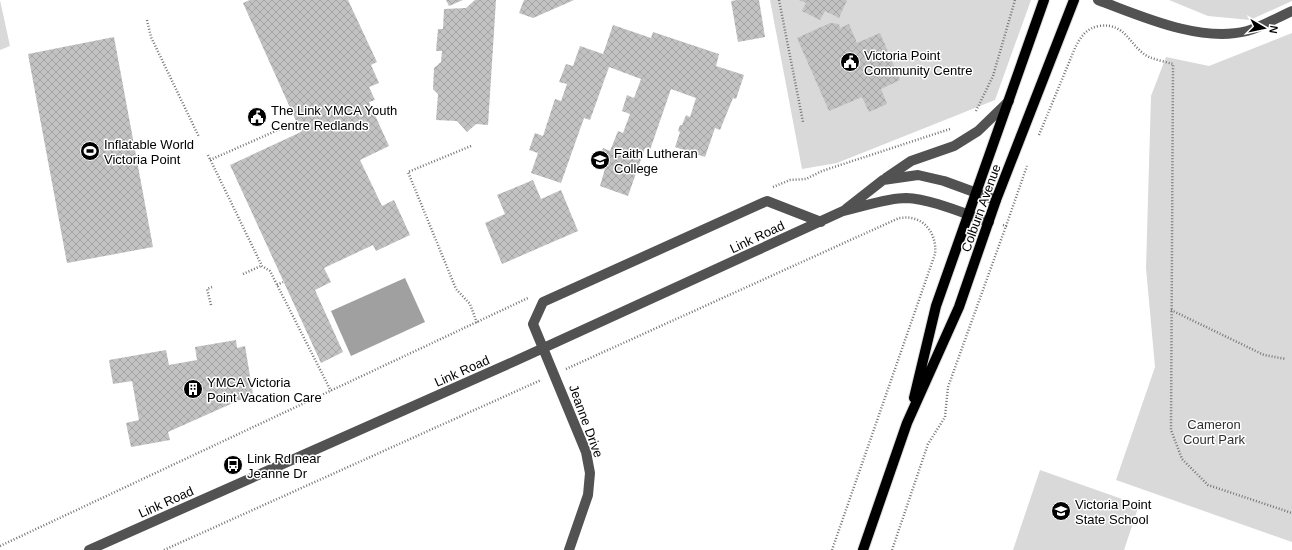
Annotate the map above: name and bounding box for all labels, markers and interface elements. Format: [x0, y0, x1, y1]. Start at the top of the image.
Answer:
north arrow [1244, 8, 1284, 48]
text: N [1267, 25, 1280, 34]
place label: Victoria Point Community Centre [864, 48, 972, 78]
public building icon: Victoria Point Community Centre [839, 51, 861, 73]
place label: The Link YMCA Youth Centre Redlands [271, 103, 397, 133]
public building icon: The Link YMCA Youth Centre Redlands [246, 106, 268, 128]
place label: Inflatable World Victoria Point [104, 137, 194, 167]
sports icon: Inflatable World Victoria Point [79, 140, 101, 162]
place label: Faith Lutheran College [614, 146, 698, 176]
school or university icon: Faith Lutheran College [589, 149, 611, 171]
street label: Colburn Avenue [958, 162, 1004, 254]
street label: Link Road [727, 218, 787, 256]
street label: Link Road [432, 352, 492, 390]
place label: YMCA Victoria Point Vacation Care [207, 375, 322, 405]
building icon: YMCA Victoria Point Vacation Care [182, 378, 204, 400]
street label: Jeanne Drive [566, 382, 606, 460]
park label: Cameron Court Park [1183, 417, 1246, 447]
place label: Link Rd near Jeanne Dr [247, 451, 321, 481]
bus stop icon: Link Rd near Jeanne Dr [222, 454, 244, 476]
street label: Link Road [136, 483, 196, 521]
place label: Victoria Point State School [1075, 497, 1152, 527]
school or university icon: Victoria Point State School [1050, 500, 1072, 522]

